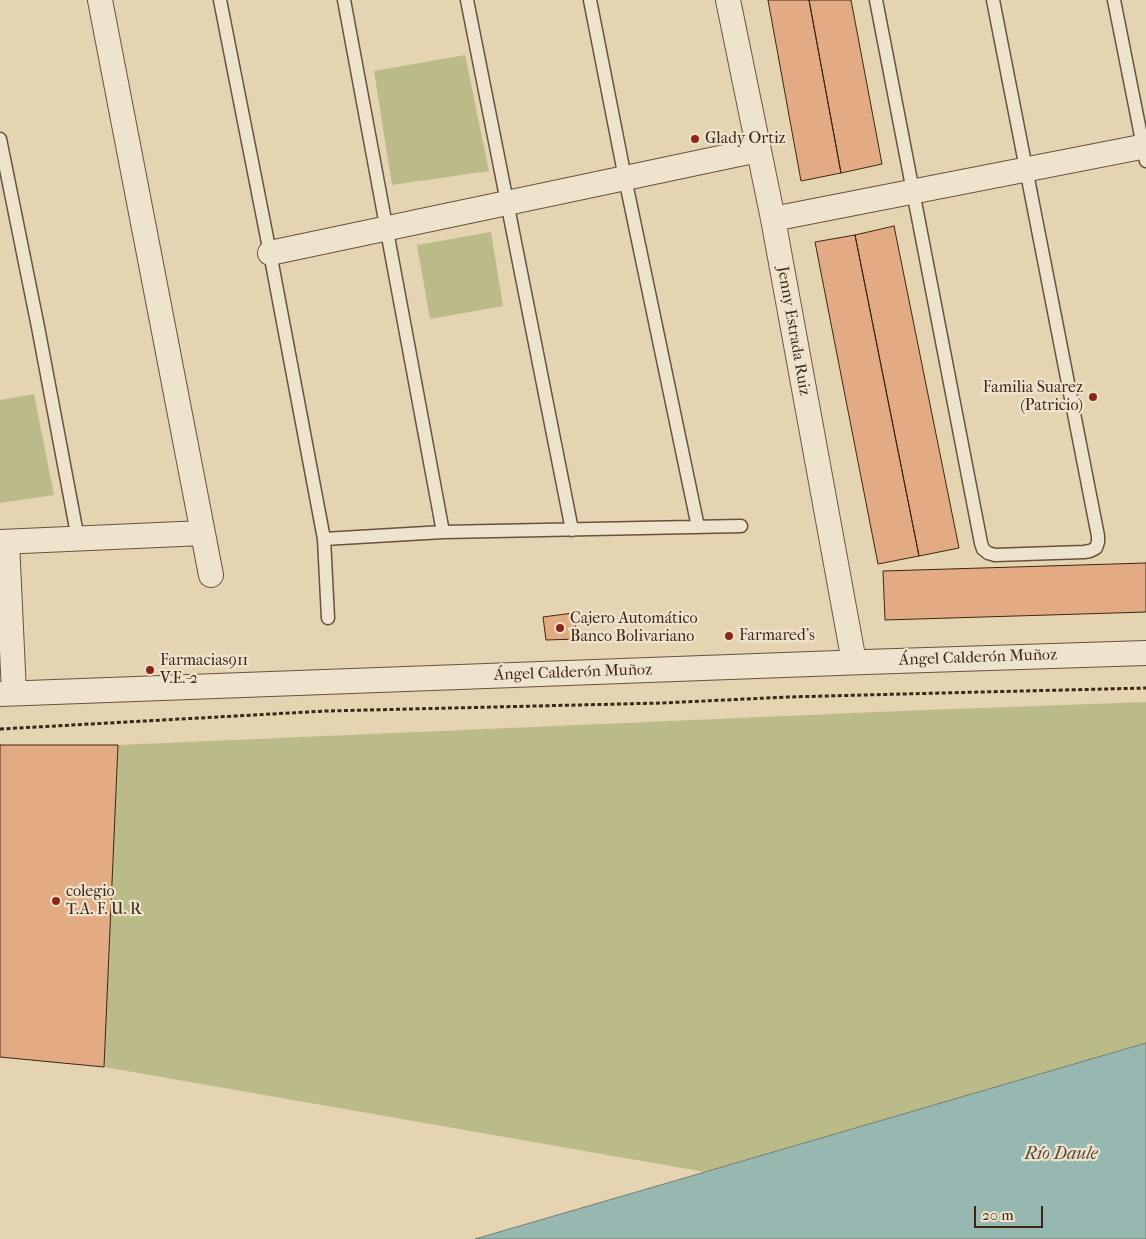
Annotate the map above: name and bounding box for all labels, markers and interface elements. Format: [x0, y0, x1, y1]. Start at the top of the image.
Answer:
place label: Glady Ortiz [705, 129, 786, 149]
marker: Glady Ortiz [689, 133, 701, 145]
street label: Jenny Estrada Ruiz [772, 265, 814, 397]
place label: Familia Suarez (Patricio) [983, 378, 1083, 416]
marker: Familia Suarez (Patricio) [1087, 391, 1099, 403]
place label: Cajero Automático Banco Bolivariano [570, 609, 698, 647]
marker: Cajero Automático Banco Bolivariano [554, 622, 566, 634]
place label: Farmared’s [739, 626, 815, 646]
marker: Farmared’s [723, 630, 735, 642]
street label: Ángel Calderón Muñoz [899, 646, 1057, 670]
place label: Farmacias911 V.E.-2 [160, 651, 248, 689]
street label: Ángel Calderón Muñoz [494, 661, 652, 685]
marker: Farmacias911 V.E.-2 [144, 664, 156, 676]
place label: colegio T.A. F. U. R [66, 882, 142, 920]
marker: colegio T.A. F. U. R [50, 895, 62, 907]
water label: Río Daule [1024, 1144, 1098, 1166]
scale bar [976, 1196, 1045, 1228]
text: 20 m [982, 1206, 1014, 1224]

